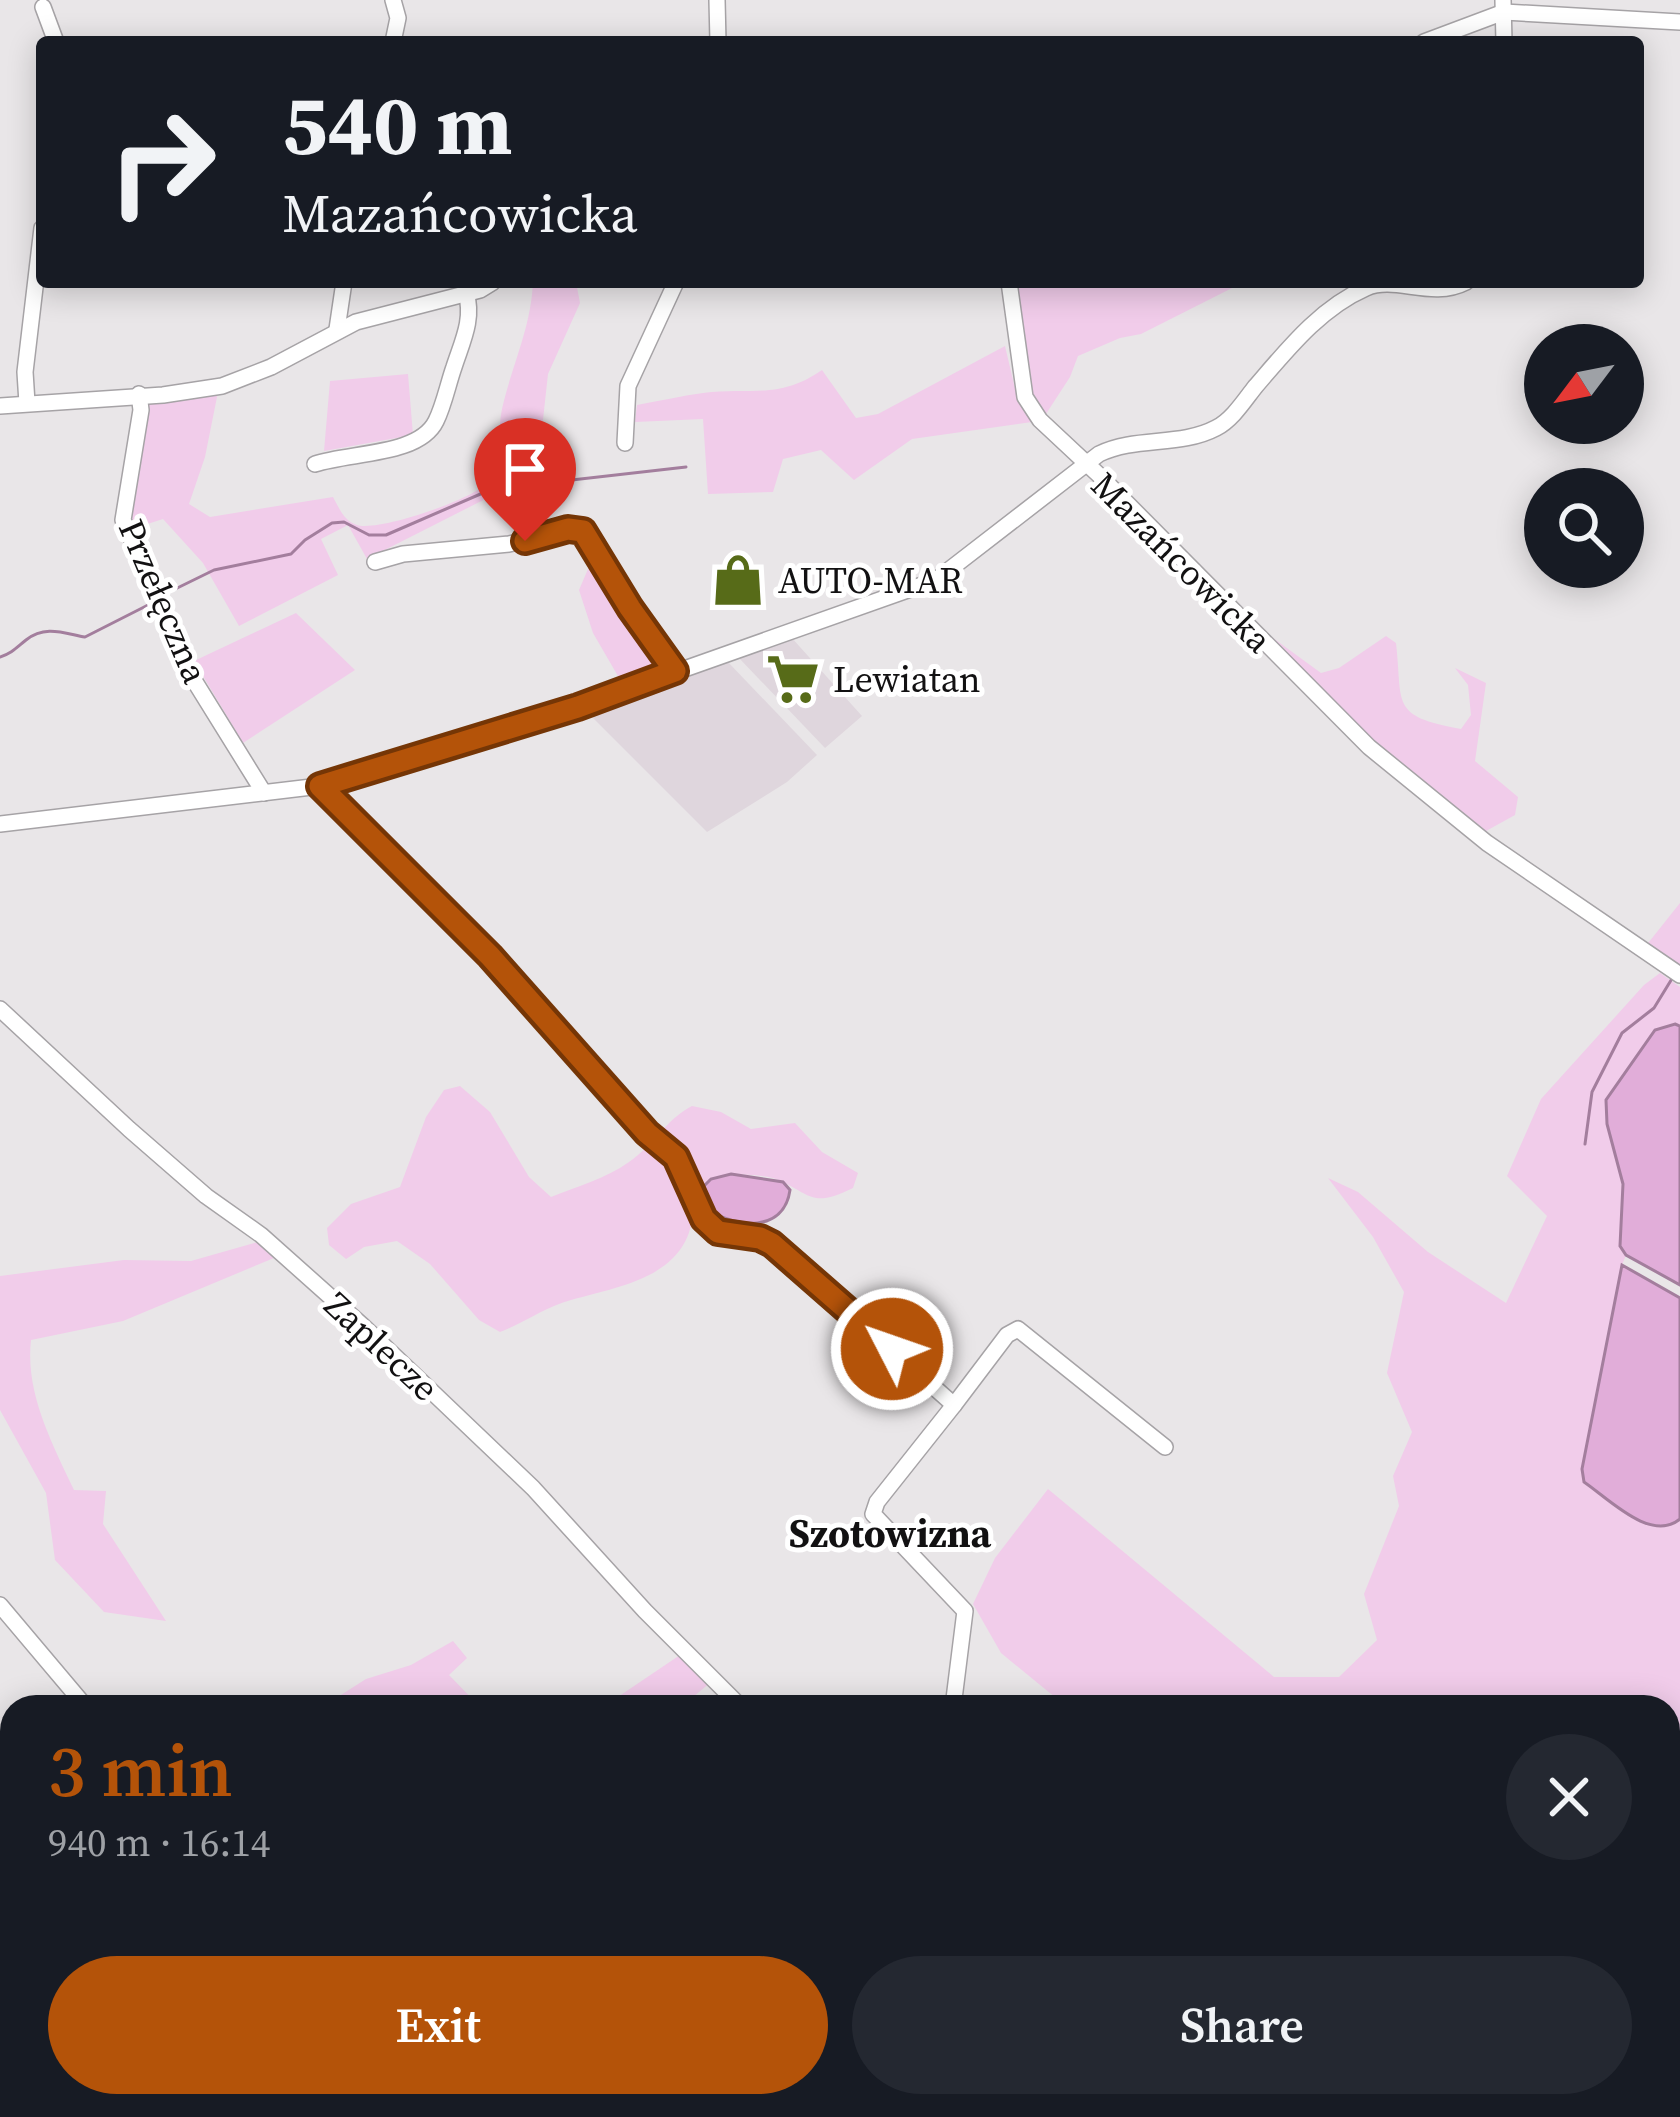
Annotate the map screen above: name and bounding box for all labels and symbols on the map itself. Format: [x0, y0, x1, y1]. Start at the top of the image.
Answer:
north arrow [1524, 324, 1644, 444]
pin [474, 418, 576, 541]
street label: Mazańcowicka [1080, 461, 1283, 664]
street label: Przełęczna [107, 512, 220, 691]
shop icon: AUTO-MAR [709, 551, 767, 609]
place label: AUTO-MAR [778, 556, 963, 605]
supermarket icon: Lewiatan [764, 650, 822, 708]
place label: Lewiatan [833, 655, 981, 704]
street label: Zaplecze [314, 1281, 449, 1412]
position arrow [829, 1286, 955, 1412]
district label: Szotowizna [789, 1507, 991, 1560]

